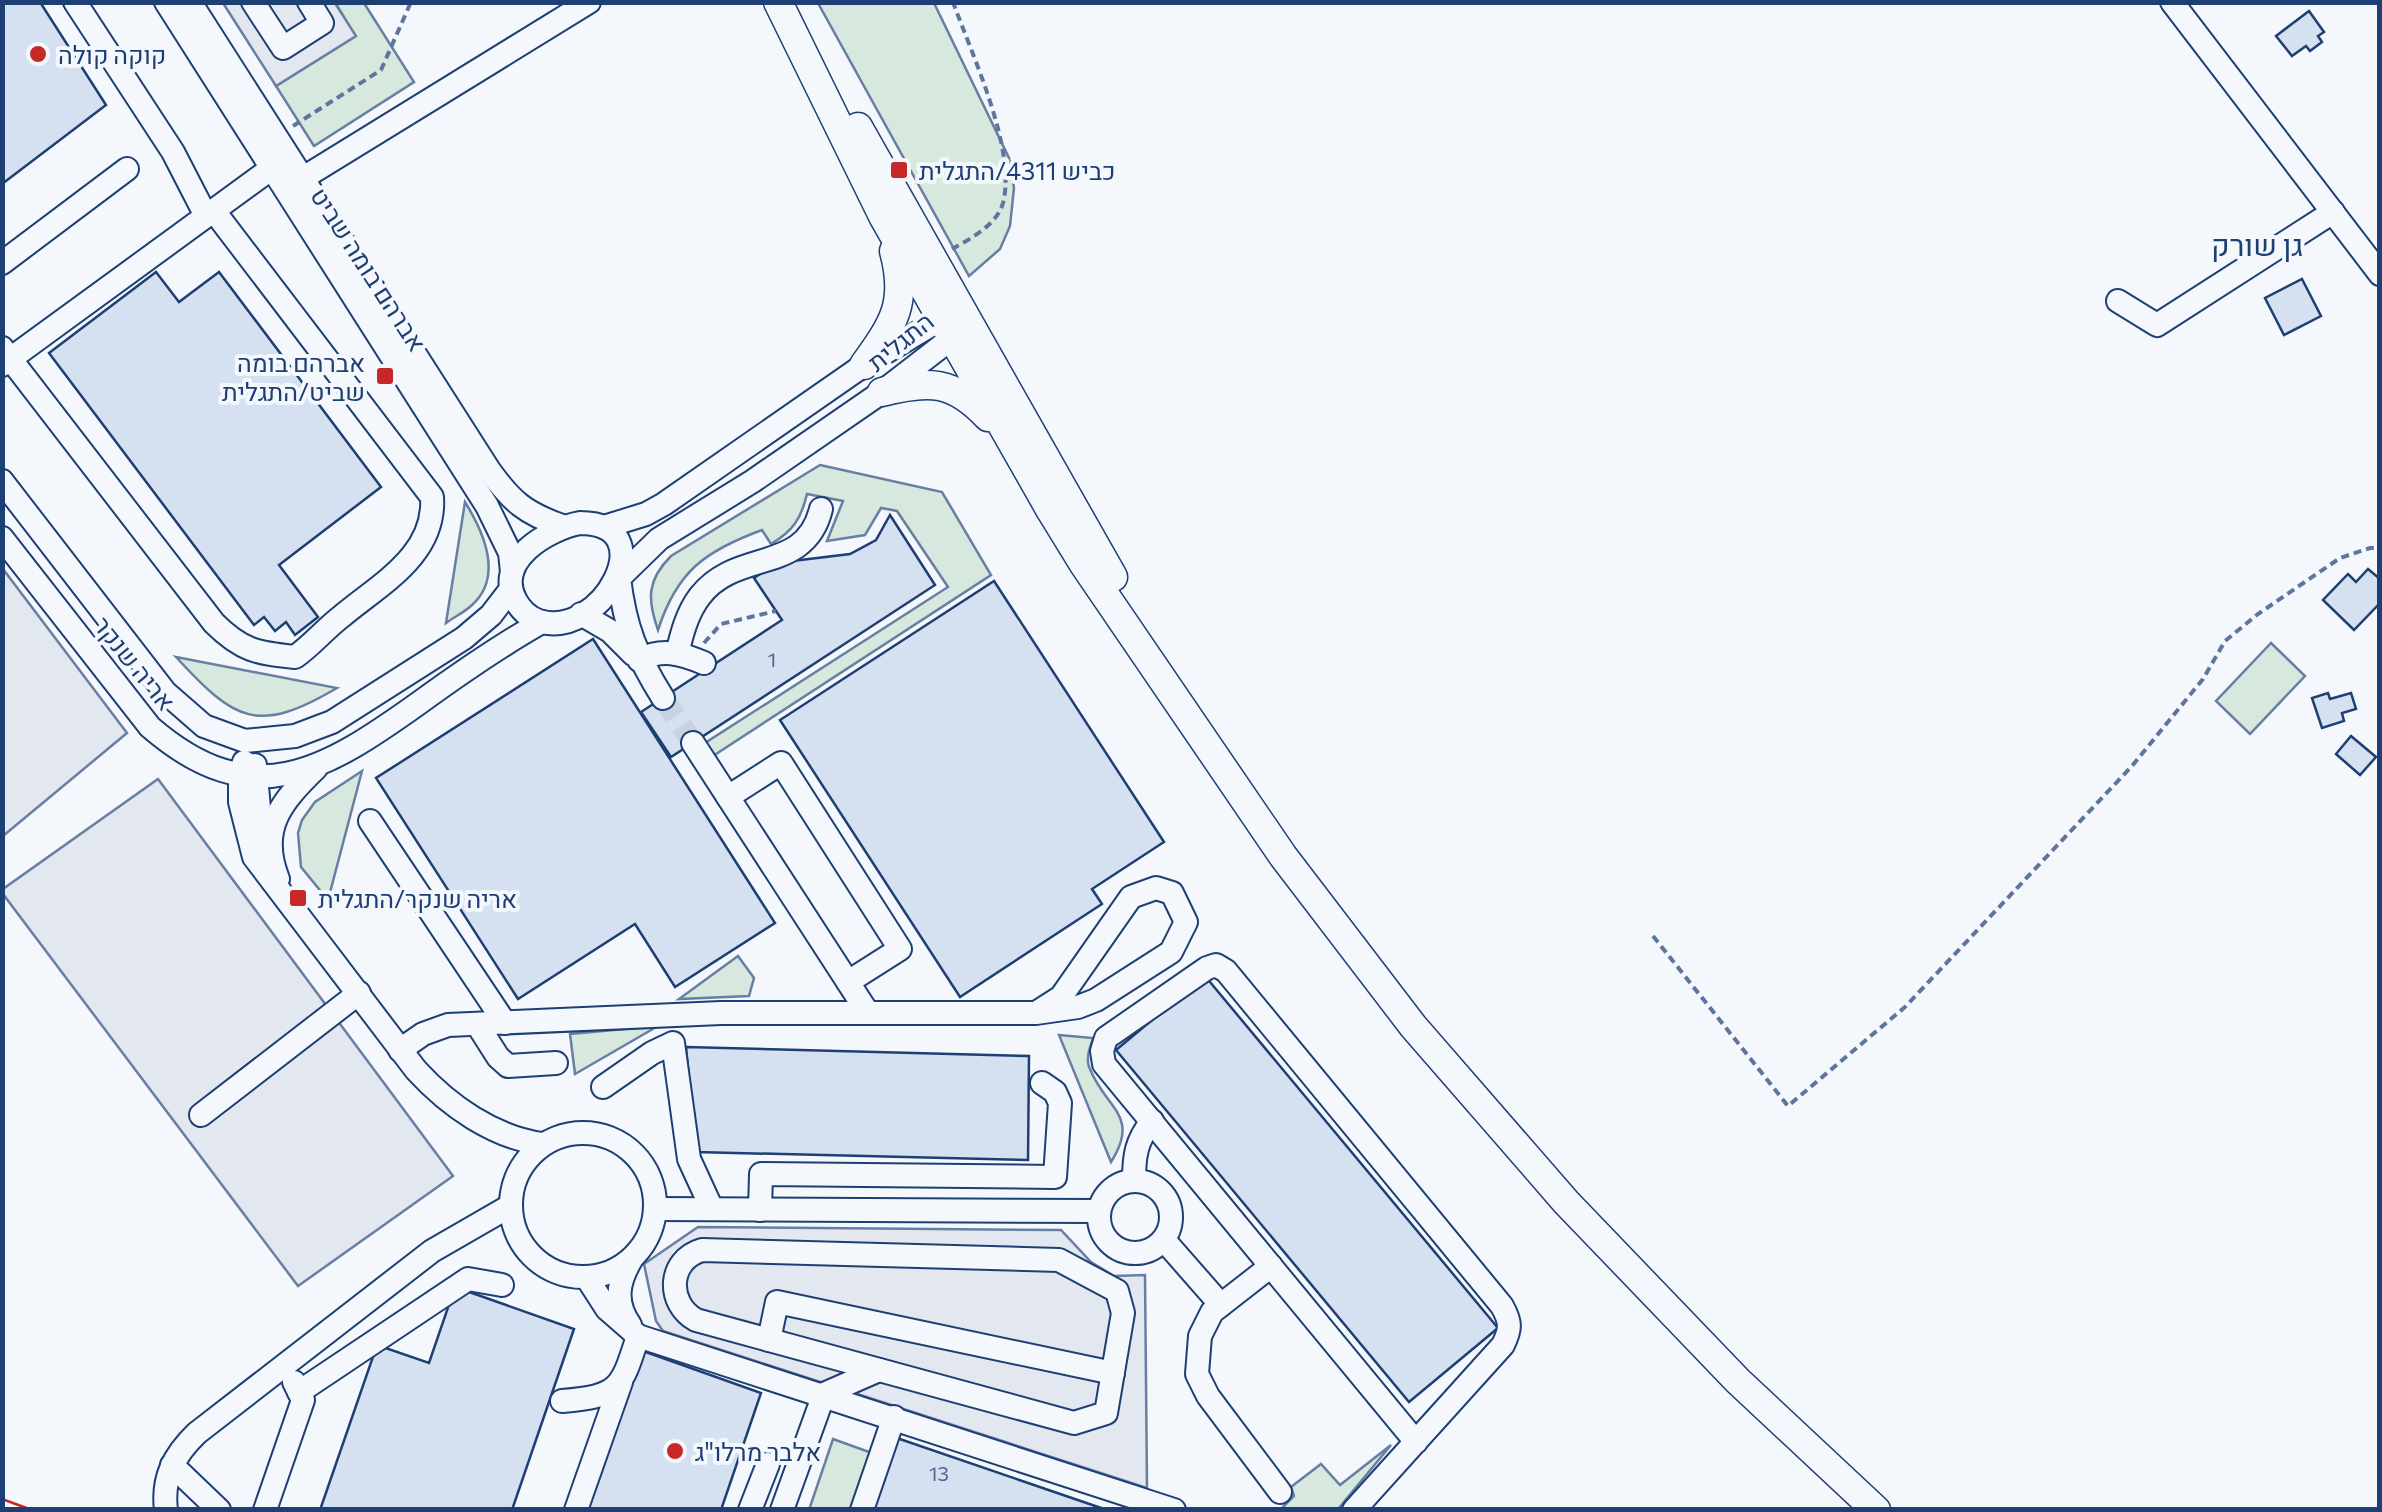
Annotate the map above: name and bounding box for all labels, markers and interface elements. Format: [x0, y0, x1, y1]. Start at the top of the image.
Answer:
place label: קוקה קולה [58, 39, 166, 69]
marker: קוקה קולה [27, 43, 49, 65]
place label: כביש 4311/התגלית [919, 155, 1116, 185]
marker: כביש 4311/התגלית [888, 159, 910, 181]
street label: אברהם בומה שביט [305, 182, 433, 356]
district label: גן שורק [2211, 225, 2303, 262]
street label: התגלית [861, 305, 939, 377]
place label: אברהם בומה שביט/התגלית [222, 347, 365, 406]
marker: אברהם בומה שביט/התגלית [374, 365, 396, 387]
street label: אריה שנקר [88, 610, 182, 716]
house number: 1 [768, 647, 776, 671]
place label: אריה שנקר/התגלית [318, 883, 517, 913]
marker: אריה שנקר/התגלית [287, 887, 309, 909]
place label: אלבר מרלו"ג [695, 1436, 821, 1466]
marker: אלבר מרלו"ג [664, 1440, 686, 1462]
house number: 13 [929, 1461, 949, 1485]

